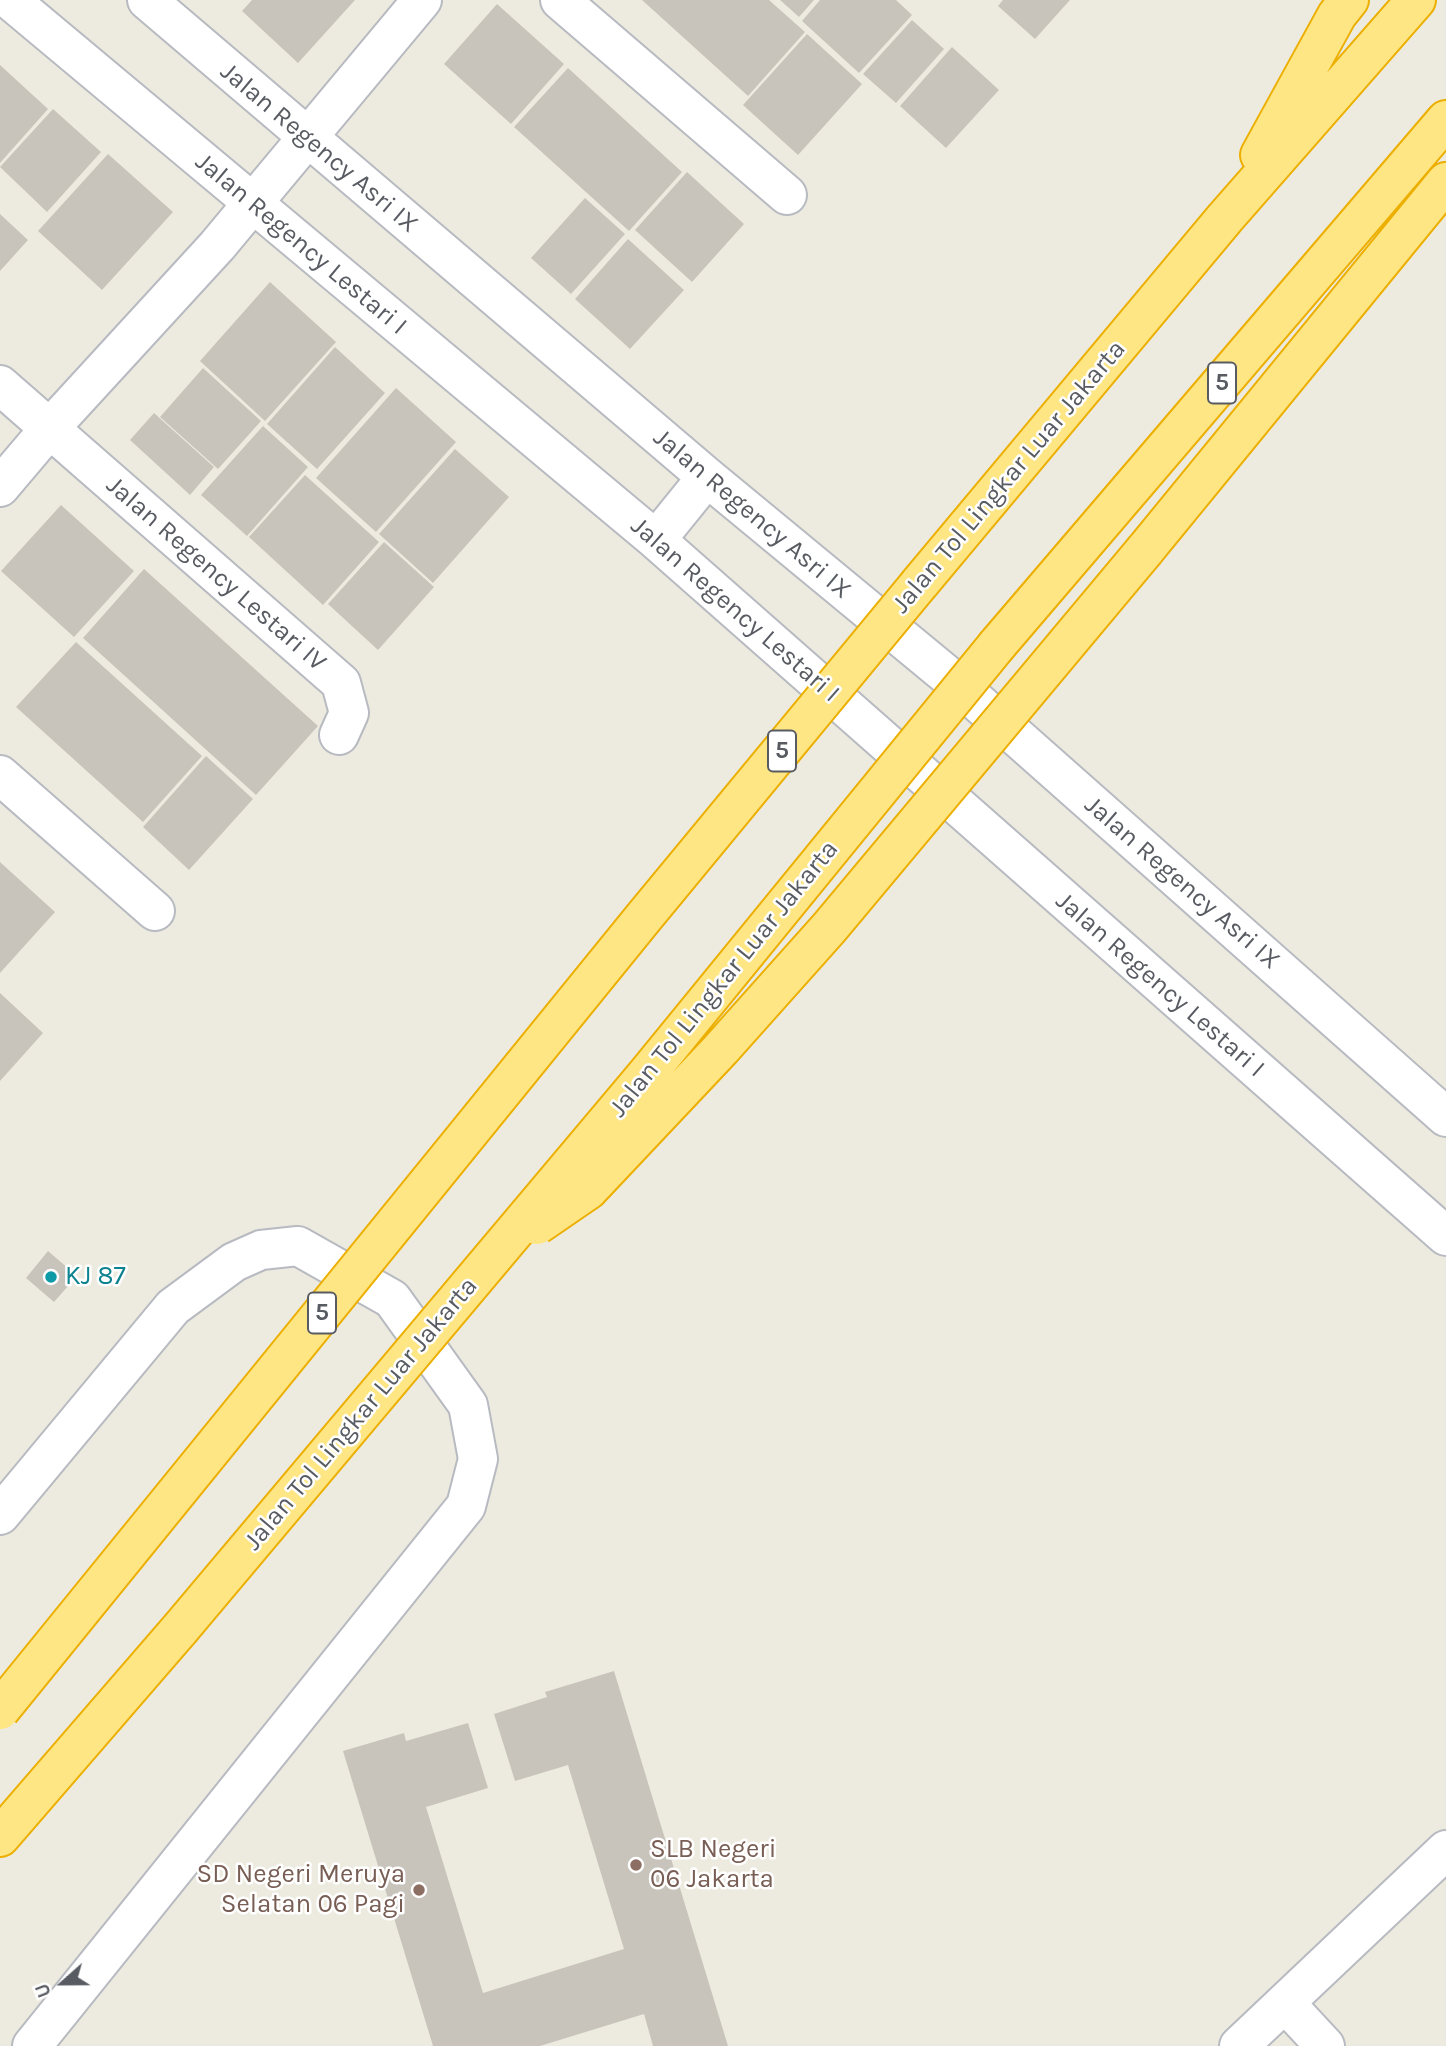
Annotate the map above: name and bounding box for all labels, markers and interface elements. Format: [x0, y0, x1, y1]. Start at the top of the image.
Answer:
street label: Jalan Regency Asri IX [214, 56, 424, 240]
street label: Jalan Regency Lestari I [189, 146, 413, 342]
street label: Jalan Tol Lingkar Luar Jakarta [886, 334, 1132, 620]
road number: 5 [1208, 362, 1236, 404]
street label: Jalan Regency Asri IX [647, 422, 857, 606]
street label: Jalan Regency Lestari IV [100, 470, 332, 678]
street label: Jalan Regency Lestari I [624, 511, 846, 709]
road number: 5 [768, 730, 796, 772]
street label: Jalan Regency Asri IX [1078, 790, 1286, 976]
street label: Jalan Tol Lingkar Luar Jakarta [603, 834, 845, 1124]
street label: Jalan Regency Lestari I [1049, 886, 1271, 1084]
place label: KJ 87 [65, 1261, 126, 1293]
marker: KJ 87 [43, 1269, 59, 1285]
street label: Jalan Tol Lingkar Luar Jakarta [238, 1271, 484, 1557]
road number: 5 [308, 1293, 336, 1334]
place label: SLB Negeri 06 Jakarta [650, 1834, 777, 1896]
marker: SLB Negeri 06 Jakarta [628, 1857, 644, 1873]
place label: SD Negeri Meruya Selatan 06 Pagi [197, 1859, 405, 1920]
marker: SD Negeri Meruya Selatan 06 Pagi [411, 1882, 427, 1898]
north arrow [28, 1948, 98, 2018]
text: U [31, 1980, 56, 2001]

